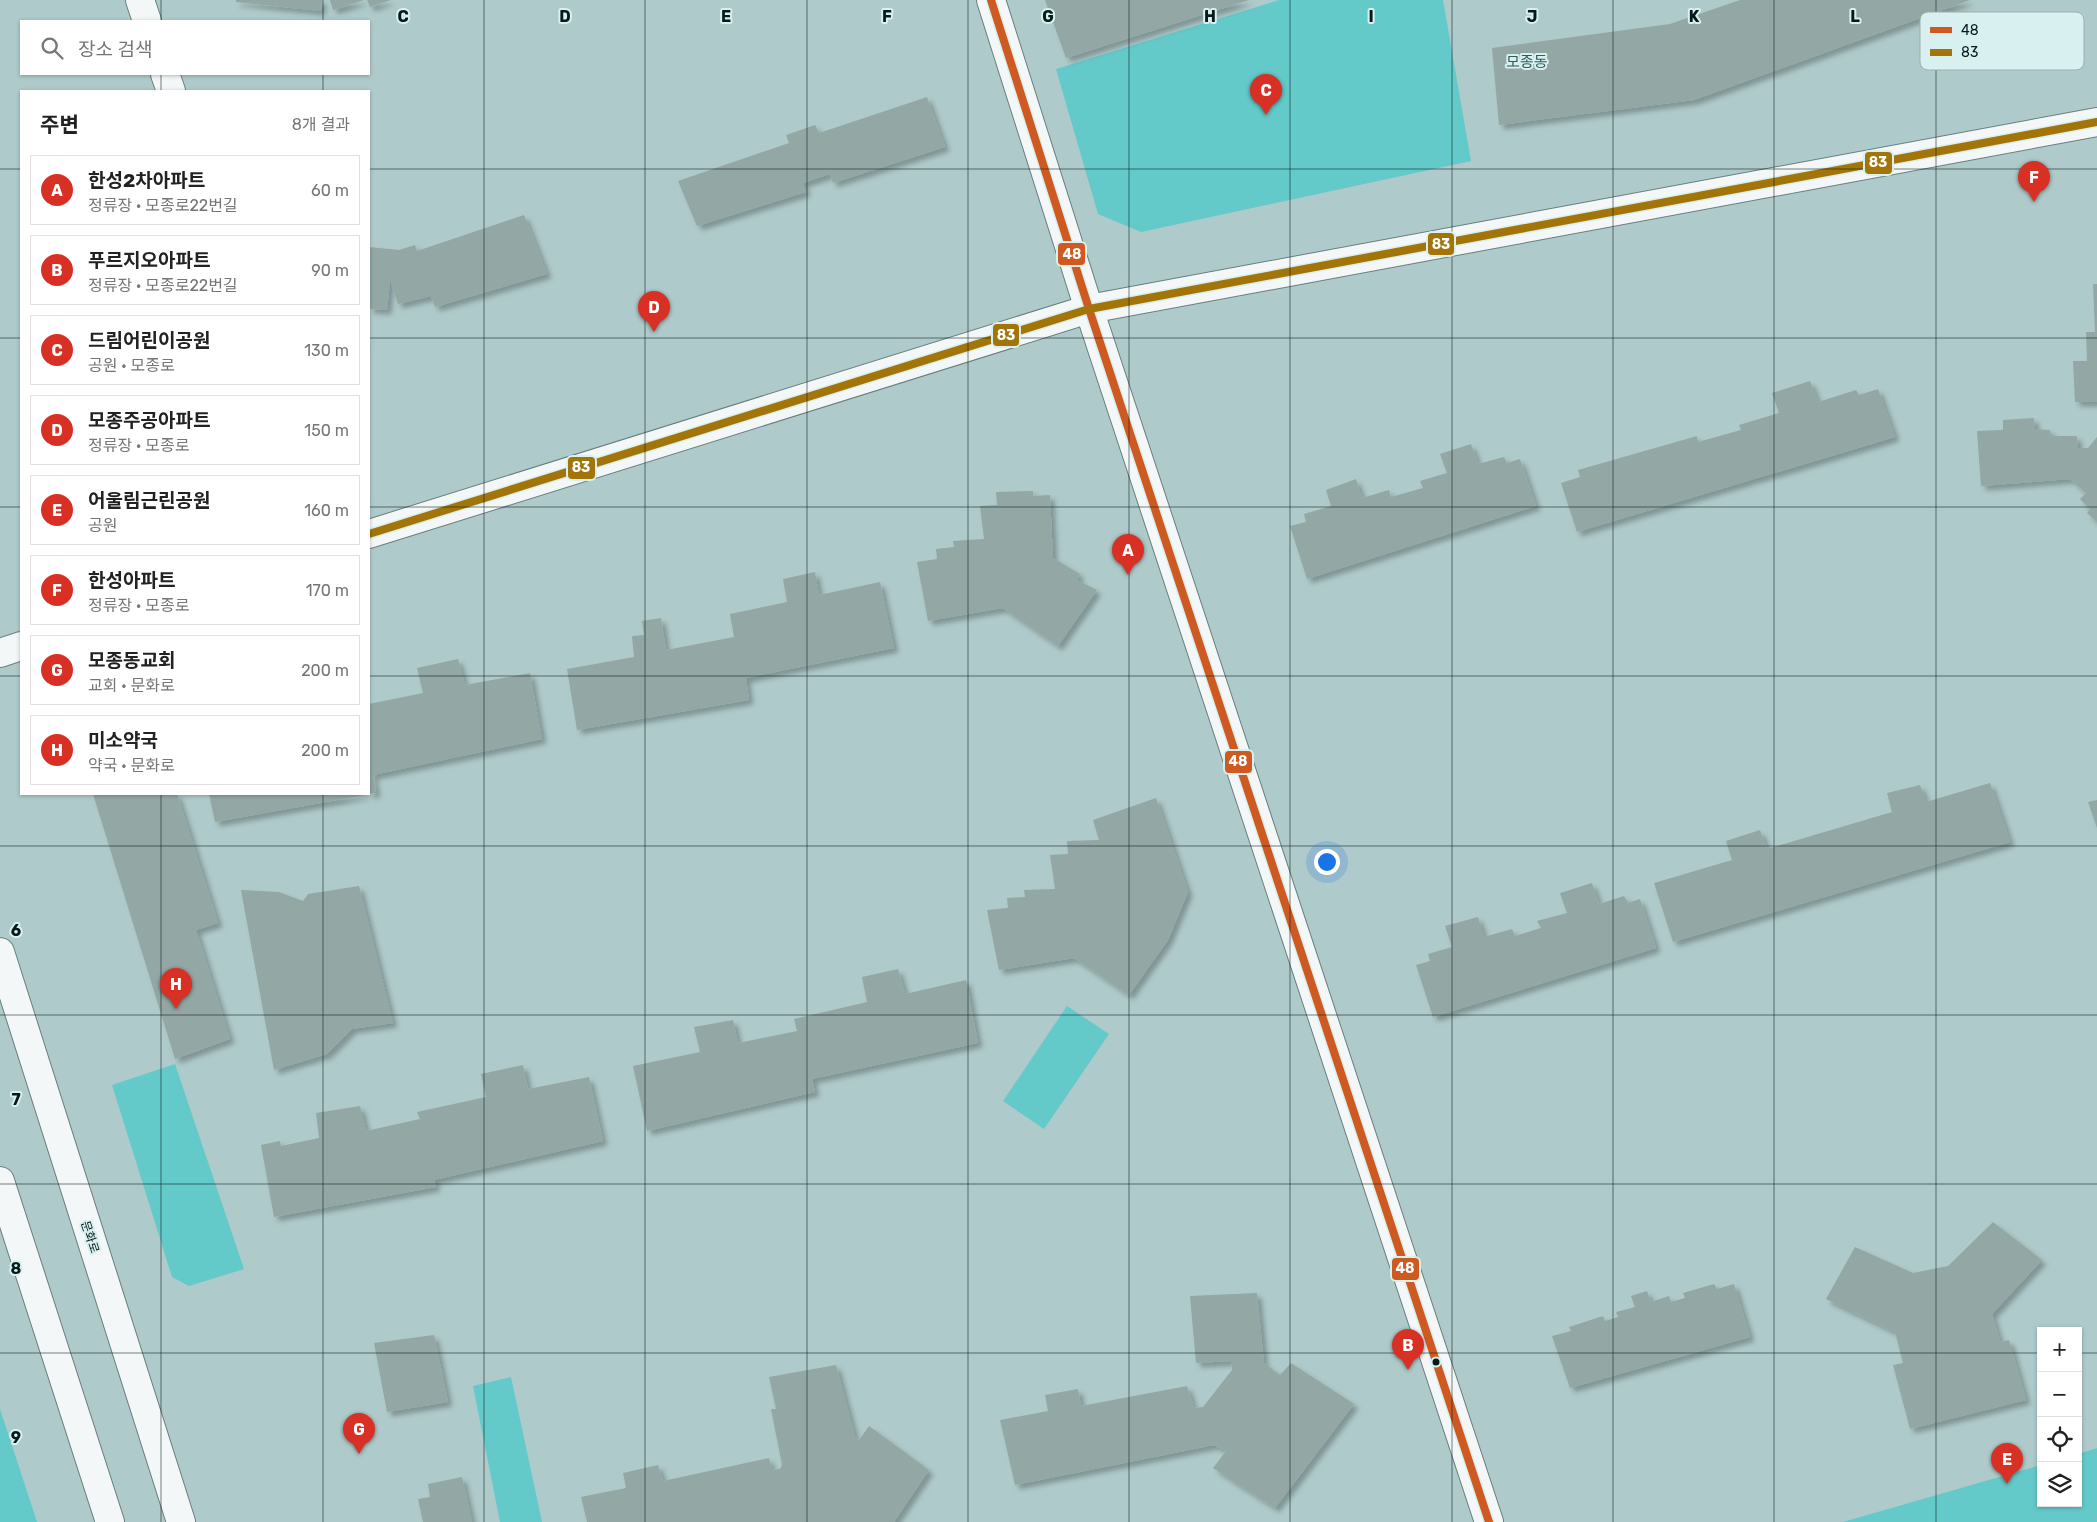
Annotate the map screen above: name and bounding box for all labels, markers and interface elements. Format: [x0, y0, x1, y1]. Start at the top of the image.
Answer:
text: C [397, 7, 409, 26]
text: D [559, 7, 571, 26]
text: E [721, 7, 731, 26]
text: F [882, 7, 892, 26]
text: G [1042, 7, 1054, 26]
text: H [1204, 7, 1216, 26]
text: I [1368, 7, 1374, 26]
text: J [1527, 7, 1537, 26]
text: K [1689, 7, 1700, 26]
text: L [1850, 7, 1860, 26]
legend [1920, 12, 2084, 70]
search box [20, 20, 370, 75]
text: 48 [1961, 22, 1979, 39]
icon: search [38, 34, 66, 62]
text: 장소 검색 [78, 38, 153, 61]
text: 83 [1961, 44, 1978, 61]
district label: 모종동 [1506, 53, 1548, 71]
pin: C [1250, 74, 1282, 115]
text: 주변 [40, 112, 79, 137]
text: 8개 결과 [292, 115, 350, 134]
line badge: 83 [1864, 151, 1893, 175]
text: 83 [1869, 154, 1887, 171]
pin: F [2018, 161, 2050, 202]
text: 한성2차아파트 [88, 169, 205, 192]
text: A [51, 181, 63, 200]
text: 60 m [311, 181, 349, 200]
text: 정류장 · 모종로22번길 [88, 196, 238, 215]
line badge: 83 [1427, 232, 1455, 256]
text: 83 [1432, 236, 1450, 253]
line badge: 48 [1057, 242, 1086, 266]
text: 48 [1062, 246, 1082, 263]
text: 푸르지오아파트 [88, 249, 210, 272]
text: B [51, 261, 63, 280]
text: 90 m [311, 261, 349, 280]
text: 정류장 · 모종로22번길 [88, 276, 238, 295]
pin: D [638, 291, 670, 332]
line badge: 83 [992, 323, 1020, 347]
text: 83 [997, 327, 1015, 344]
text: 드림어린이공원 [88, 329, 210, 352]
text: C [51, 341, 63, 360]
text: 130 m [304, 341, 349, 360]
text: 공원 · 모종로 [88, 356, 175, 375]
text: 모종주공아파트 [88, 409, 210, 432]
text: D [51, 421, 63, 440]
text: 150 m [304, 421, 349, 440]
text: 정류장 · 모종로 [88, 436, 189, 455]
line badge: 83 [567, 456, 596, 480]
text: 83 [572, 459, 590, 476]
text: 어울림근린공원 [88, 489, 210, 512]
text: E [52, 501, 62, 520]
text: 160 m [304, 501, 349, 520]
text: 공원 [88, 516, 117, 535]
pin: A [1112, 534, 1144, 575]
text: 한성아파트 [88, 569, 175, 592]
text: F [52, 581, 62, 600]
text: 170 m [306, 581, 349, 600]
text: 정류장 · 모종로 [88, 596, 189, 615]
text: 모종동교회 [88, 649, 175, 672]
text: G [51, 661, 63, 680]
text: 200 m [301, 661, 349, 680]
text: 교회 · 문화로 [88, 676, 175, 695]
text: 미소약국 [88, 729, 158, 752]
text: H [51, 741, 63, 760]
text: 200 m [301, 741, 349, 760]
line badge: 48 [1224, 750, 1253, 774]
text: 48 [1228, 753, 1248, 770]
text: 약국 · 문화로 [88, 756, 175, 775]
your location [1314, 849, 1340, 875]
text: 6 [11, 921, 21, 940]
pin: H [160, 968, 192, 1009]
text: 7 [11, 1090, 21, 1109]
street label: 문화로 [78, 1219, 102, 1255]
line badge: 48 [1391, 1257, 1420, 1281]
text: 8 [11, 1259, 22, 1278]
text: 48 [1395, 1260, 1415, 1277]
map controls [2037, 1327, 2082, 1507]
button: + [2037, 1327, 2082, 1372]
pin: B [1392, 1329, 1424, 1370]
unlabelled marker [1431, 1357, 1441, 1367]
button: − [2037, 1372, 2082, 1417]
pin: G [343, 1413, 375, 1454]
button: locate [2037, 1417, 2082, 1462]
text: 9 [11, 1428, 21, 1447]
pin: E [1991, 1443, 2023, 1484]
button: layers [2037, 1462, 2082, 1507]

